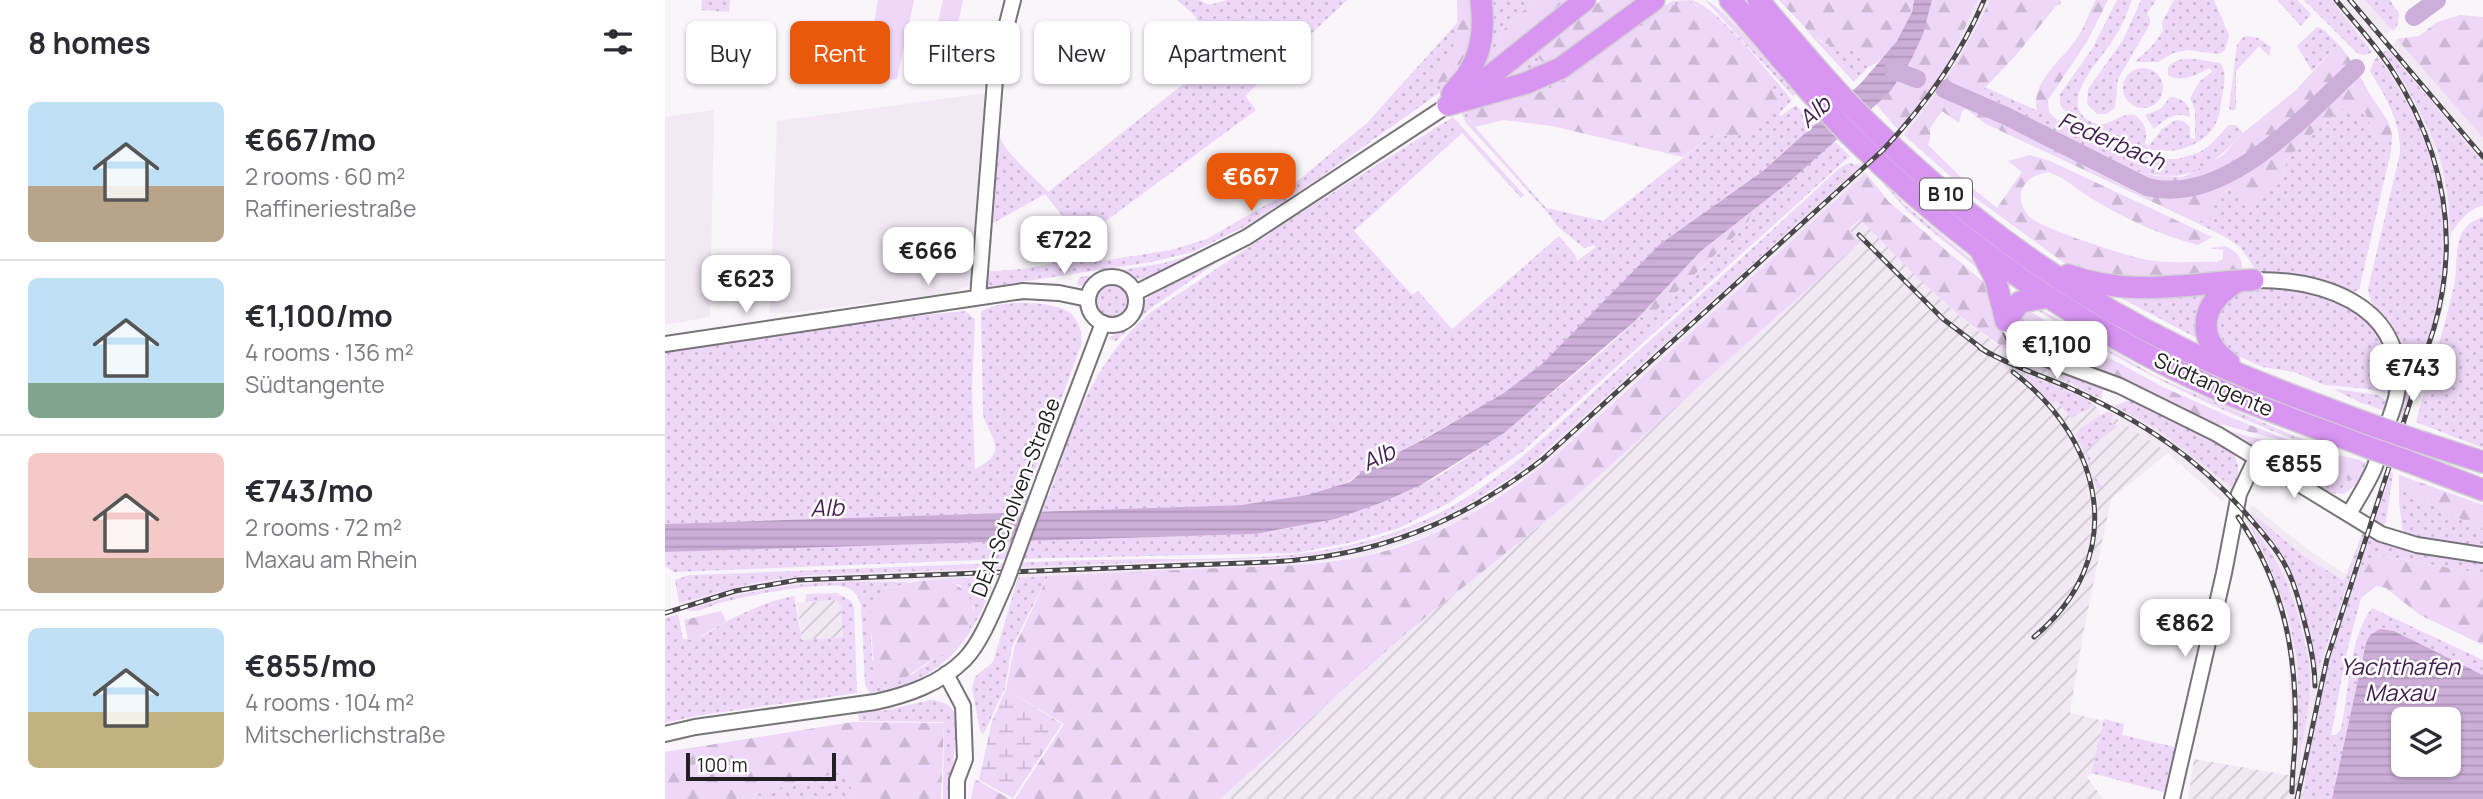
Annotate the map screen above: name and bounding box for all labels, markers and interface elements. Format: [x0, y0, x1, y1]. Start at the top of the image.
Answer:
chip: Buy [686, 21, 776, 84]
chip: Rent [790, 21, 890, 84]
chip: Filters [904, 21, 1020, 84]
chip: New [1034, 21, 1130, 84]
chip: Apartment [1144, 21, 1311, 84]
text: 8 homes [28, 22, 151, 63]
icon: filters [599, 23, 637, 61]
water label: Alb [1791, 87, 1838, 134]
water label: Federbach [2054, 103, 2171, 177]
text: €667/mo [245, 119, 376, 160]
icon: home [84, 130, 168, 214]
pin: €667 [1210, 154, 1292, 213]
text: 2 rooms · 60 m² [245, 160, 406, 192]
text: €667 [1223, 160, 1279, 192]
road number: B 10 [1920, 178, 1972, 210]
text: Raffineriestraße [245, 192, 416, 224]
pin: €722 [1023, 216, 1105, 276]
text: €722 [1036, 223, 1092, 255]
pin: €666 [887, 228, 969, 287]
text: €666 [899, 234, 957, 266]
pin: €623 [705, 256, 787, 315]
text: €623 [717, 262, 775, 294]
text: €1,100/mo [245, 295, 393, 336]
icon: home [84, 306, 168, 390]
pin: €1,100 [2000, 322, 2114, 381]
text: €1,100 [2022, 328, 2092, 360]
text: 4 rooms · 136 m² [245, 336, 414, 368]
pin: €743 [2372, 344, 2454, 404]
street label: Südtangente [2150, 345, 2278, 423]
text: €743 [2386, 351, 2440, 383]
text: Südtangente [245, 368, 385, 400]
street label: DEA-Scholven-Straße [964, 393, 1066, 601]
water label: Alb [1356, 434, 1401, 478]
pin: €855 [2253, 440, 2335, 500]
text: €855 [2266, 447, 2322, 479]
text: €743/mo [245, 470, 373, 511]
icon: home [84, 481, 168, 565]
water label: Alb [810, 490, 846, 524]
text: 2 rooms · 72 m² [245, 511, 402, 543]
text: Maxau am Rhein [245, 543, 417, 575]
pin: €862 [2144, 600, 2226, 659]
text: €862 [2156, 606, 2214, 638]
text: €855/mo [245, 645, 376, 686]
water label: Yachthafen Maxau [2340, 650, 2461, 708]
icon: home [84, 656, 168, 740]
text: 4 rooms · 104 m² [245, 686, 414, 718]
map controls [2391, 707, 2461, 777]
button: layers [2391, 707, 2461, 777]
text: Mitscherlichstraße [245, 718, 445, 750]
scale bar [686, 750, 837, 782]
text: 100 m [697, 752, 748, 778]

